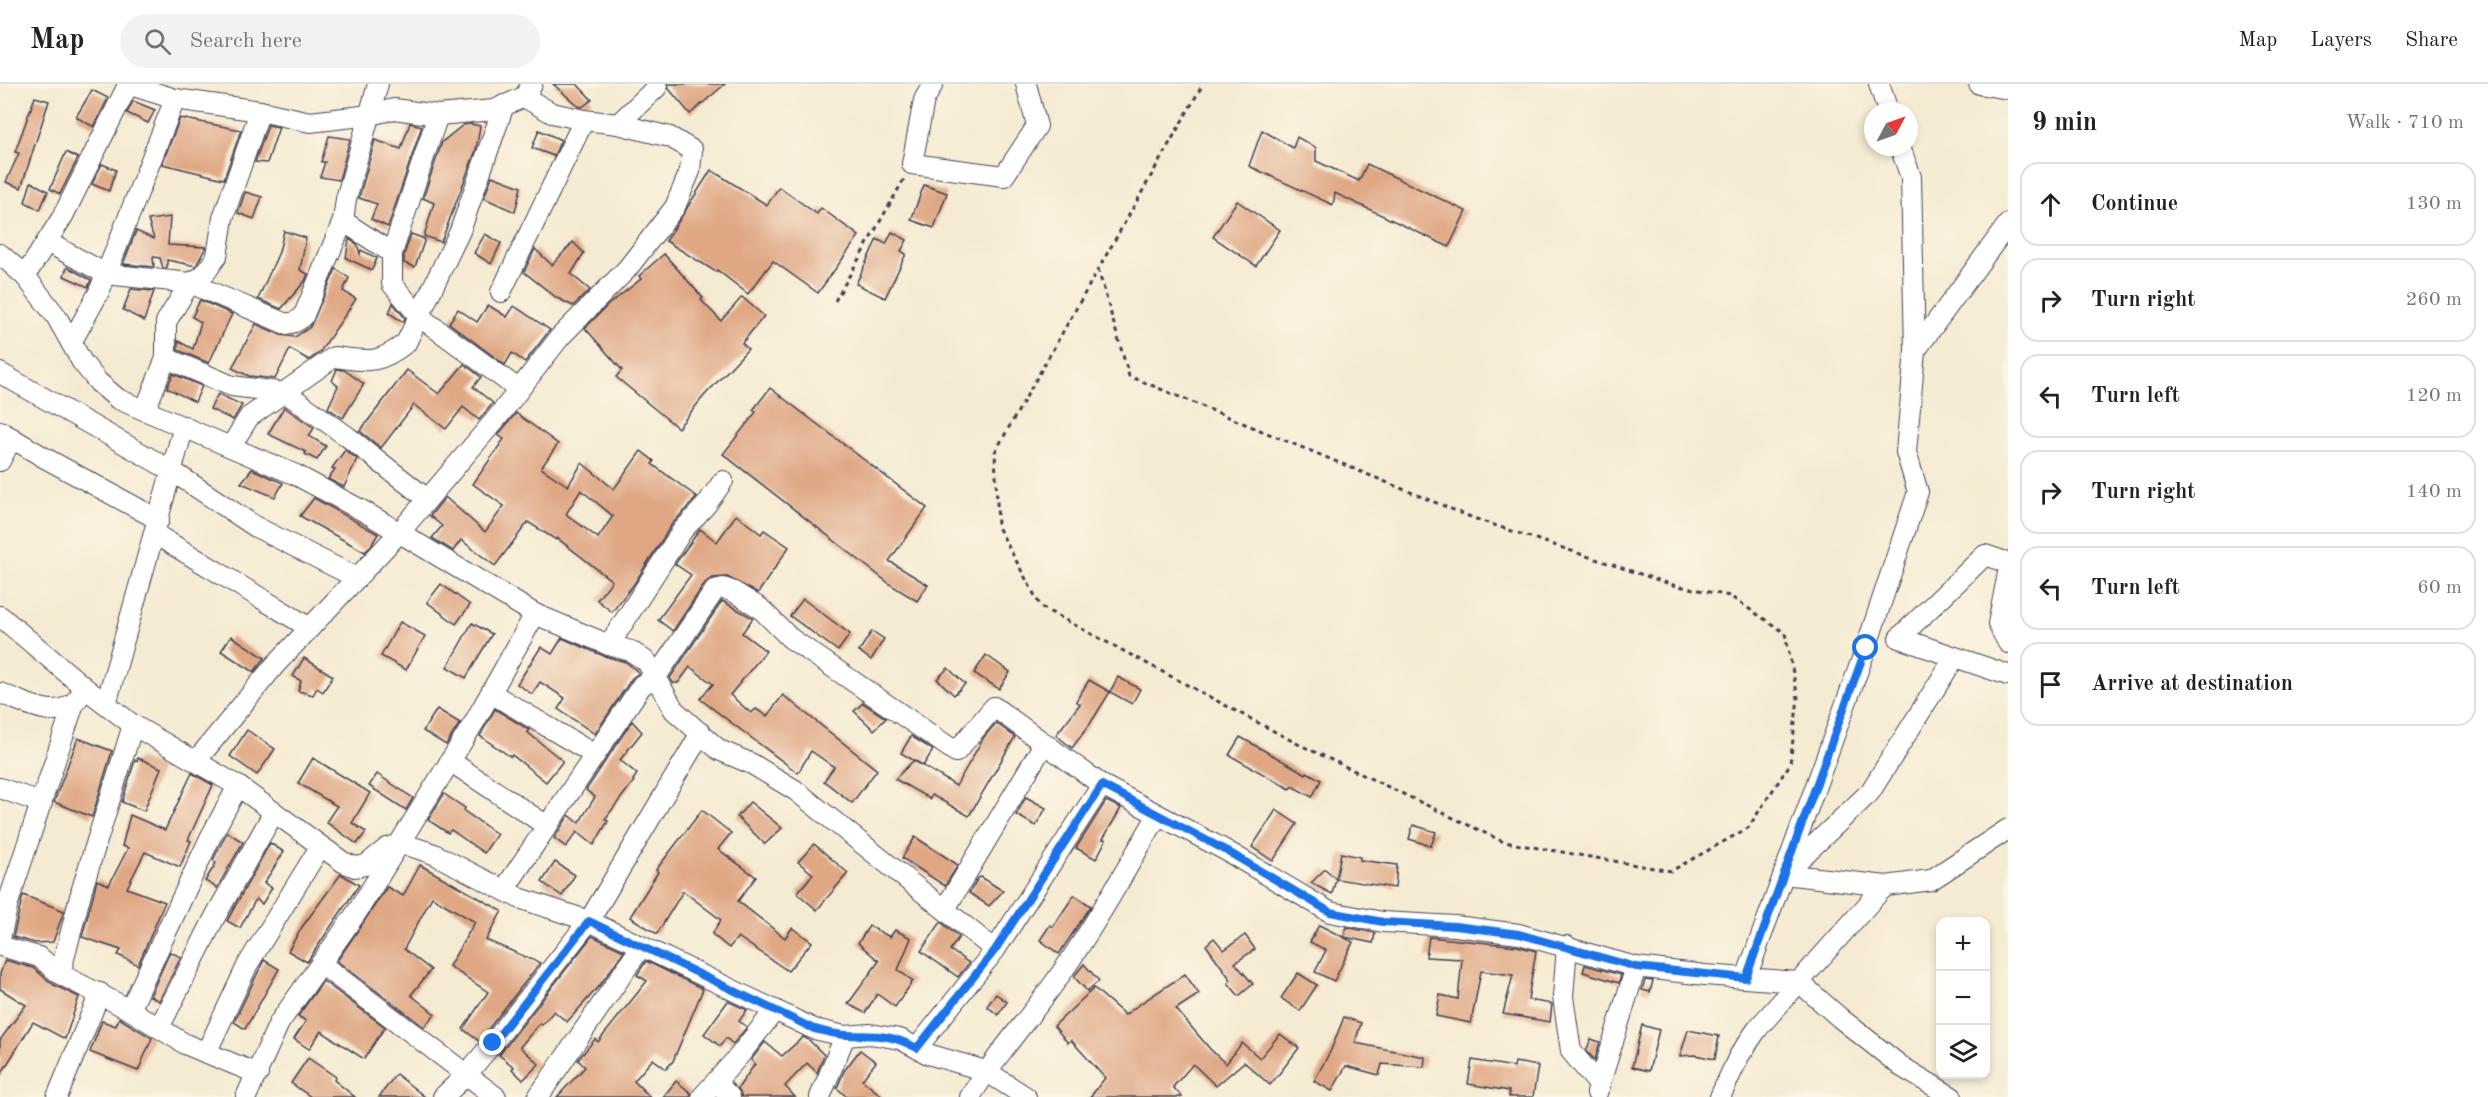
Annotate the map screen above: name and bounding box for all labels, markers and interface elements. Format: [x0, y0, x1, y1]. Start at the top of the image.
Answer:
search box [120, 14, 540, 68]
icon: search [141, 25, 174, 58]
text: Map [30, 27, 84, 55]
text: Search here [189, 30, 302, 52]
text: Map [2238, 30, 2277, 51]
text: Layers [2310, 30, 2372, 51]
text: Share [2405, 30, 2458, 51]
north arrow [1864, 102, 1918, 156]
text: 9 min [2032, 110, 2097, 136]
text: Walk · 710 m [2345, 113, 2464, 133]
icon: ahead [2034, 188, 2067, 221]
text: Continue [2091, 193, 2178, 215]
text: 130 m [2406, 194, 2462, 214]
icon: right [2034, 284, 2067, 317]
text: Turn right [2091, 289, 2195, 311]
text: 260 m [2406, 290, 2462, 310]
icon: left [2034, 380, 2067, 413]
text: Turn left [2091, 385, 2180, 407]
text: 120 m [2406, 386, 2462, 406]
icon: right [2034, 476, 2067, 509]
text: Turn right [2091, 481, 2195, 503]
text: 140 m [2406, 482, 2462, 502]
icon: left [2034, 572, 2067, 605]
text: Turn left [2091, 577, 2180, 599]
text: 60 m [2417, 578, 2462, 598]
route start [1852, 634, 1878, 660]
icon: arrive [2034, 668, 2067, 701]
text: Arrive at destination [2091, 673, 2293, 695]
map controls [1936, 917, 1990, 1079]
button: + [1936, 917, 1990, 971]
button: − [1936, 971, 1990, 1025]
button: layers [1936, 1025, 1990, 1079]
route end [479, 1029, 505, 1055]

